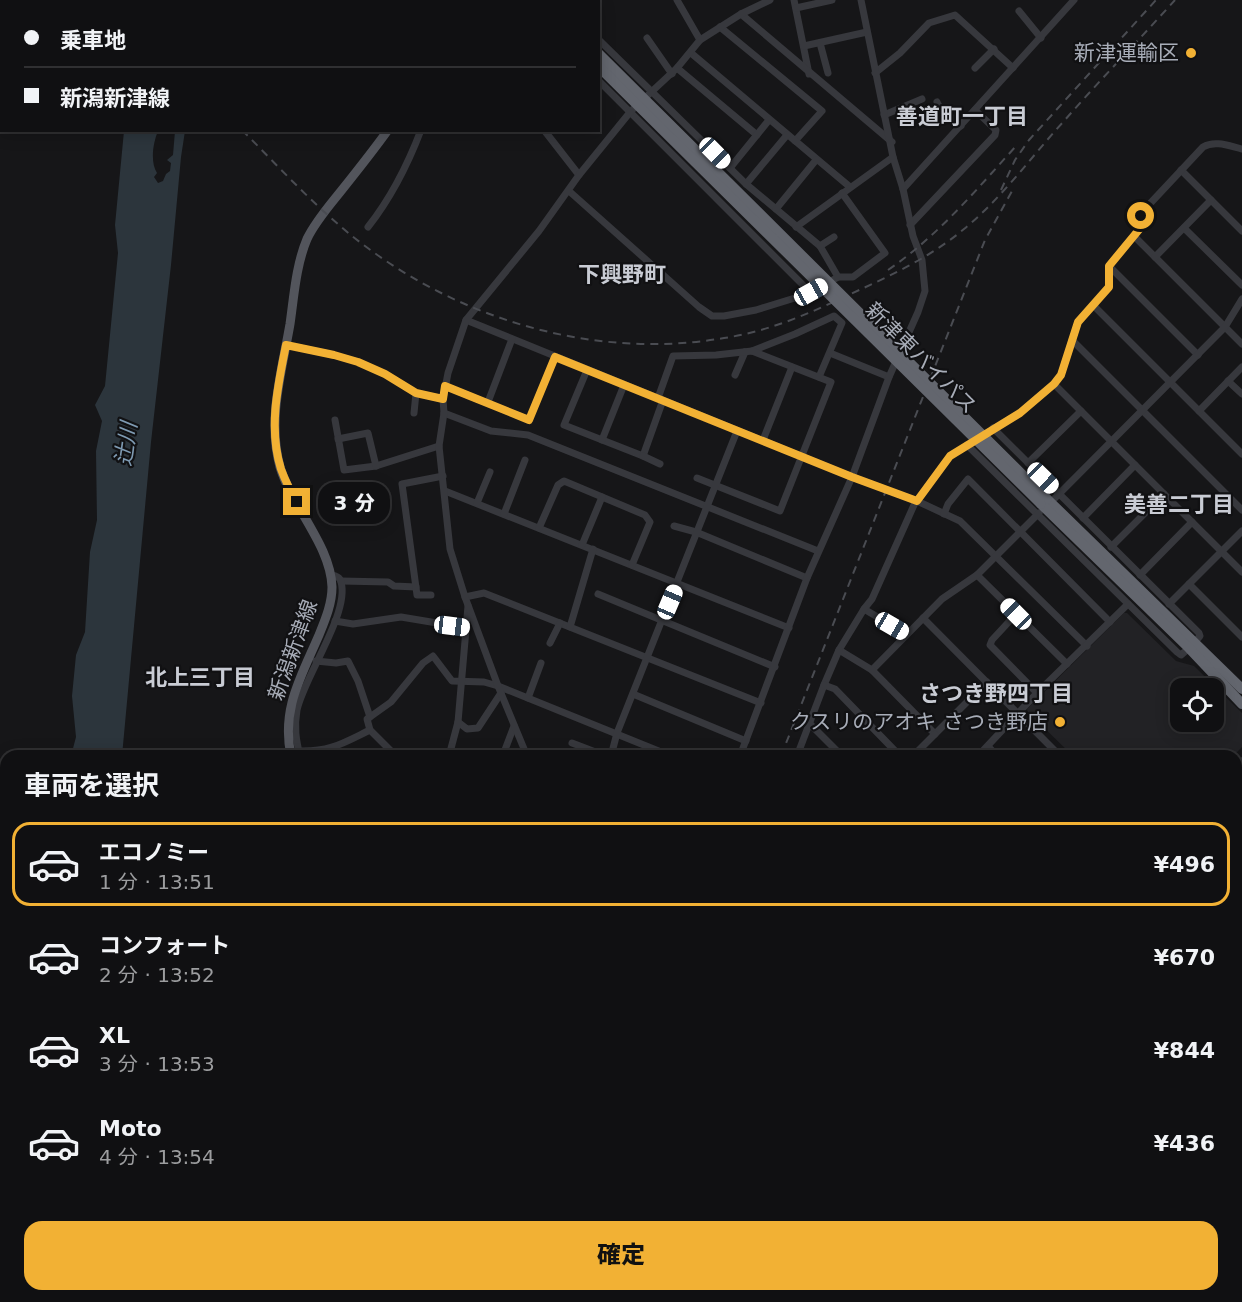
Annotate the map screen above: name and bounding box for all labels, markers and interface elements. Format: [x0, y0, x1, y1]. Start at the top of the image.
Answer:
text: 乗車地 [60, 28, 126, 53]
place label: 新津運輸区 [1074, 41, 1179, 65]
marker: 新津運輸区 [1184, 46, 1198, 60]
text: 新潟新津線 [60, 86, 170, 111]
district label: 善道町一丁目 [896, 104, 1028, 129]
car [696, 134, 734, 172]
route start [1127, 202, 1154, 229]
district label: 下興野町 [578, 262, 666, 287]
car [791, 275, 831, 309]
street label: 新津東バイパス [861, 298, 981, 418]
water label: 辻川 [111, 419, 142, 468]
car [1024, 459, 1062, 497]
callout: 3 分 [318, 481, 390, 523]
route end [283, 488, 310, 515]
text: 3 分 [334, 491, 374, 515]
district label: 美善二丁目 [1124, 492, 1234, 517]
car [655, 582, 685, 622]
car [997, 595, 1035, 633]
street label: 新潟新津線 [264, 597, 322, 703]
car [872, 609, 912, 643]
car [433, 615, 471, 637]
district label: 北上三丁目 [145, 665, 255, 690]
map controls [1170, 678, 1224, 732]
button: locate [1170, 678, 1224, 732]
district label: さつき野四丁目 [919, 681, 1073, 706]
place label: クスリのアオキ さつき野店 [790, 710, 1048, 734]
marker: クスリのアオキ さつき野店 [1053, 715, 1067, 729]
text: 車両を選択 [24, 770, 159, 801]
icon: car [27, 837, 81, 891]
text: エコノミー [99, 840, 209, 865]
text: ¥496 [1154, 852, 1215, 877]
text: 1 分 · 13:51 [99, 870, 215, 894]
icon: car [27, 930, 81, 984]
text: コンフォート [99, 933, 230, 958]
text: ¥670 [1154, 945, 1215, 970]
text: 2 分 · 13:52 [99, 963, 215, 987]
icon: car [27, 1023, 81, 1077]
text: XL [99, 1023, 130, 1048]
text: ¥844 [1154, 1038, 1215, 1063]
text: 3 分 · 13:53 [99, 1052, 215, 1076]
icon: car [27, 1116, 81, 1170]
text: Moto [99, 1116, 162, 1141]
text: ¥436 [1154, 1131, 1215, 1156]
text: 4 分 · 13:54 [99, 1145, 215, 1169]
button: 確定 [24, 1221, 1218, 1290]

